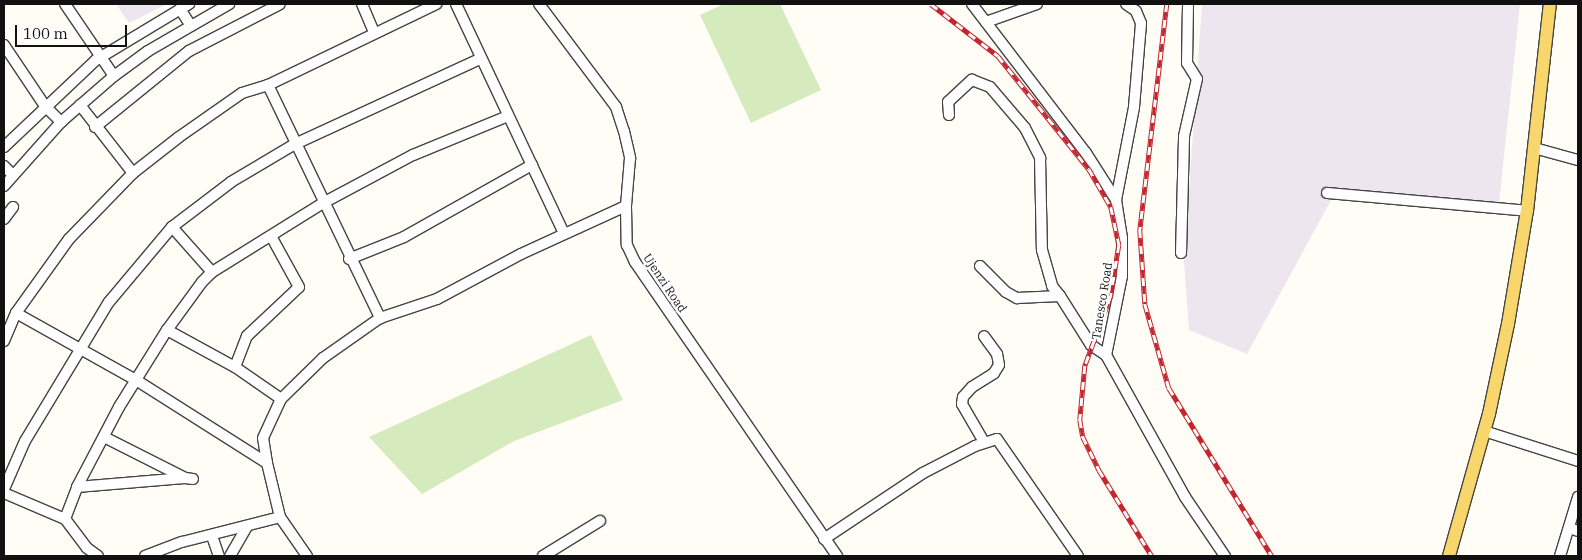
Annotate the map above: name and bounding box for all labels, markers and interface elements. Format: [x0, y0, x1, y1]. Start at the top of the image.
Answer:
scale bar [18, 15, 130, 47]
text: 100 m [23, 24, 68, 43]
street label: Ujenzi Road [640, 251, 690, 315]
street label: Tanesco Road [1089, 261, 1115, 341]

